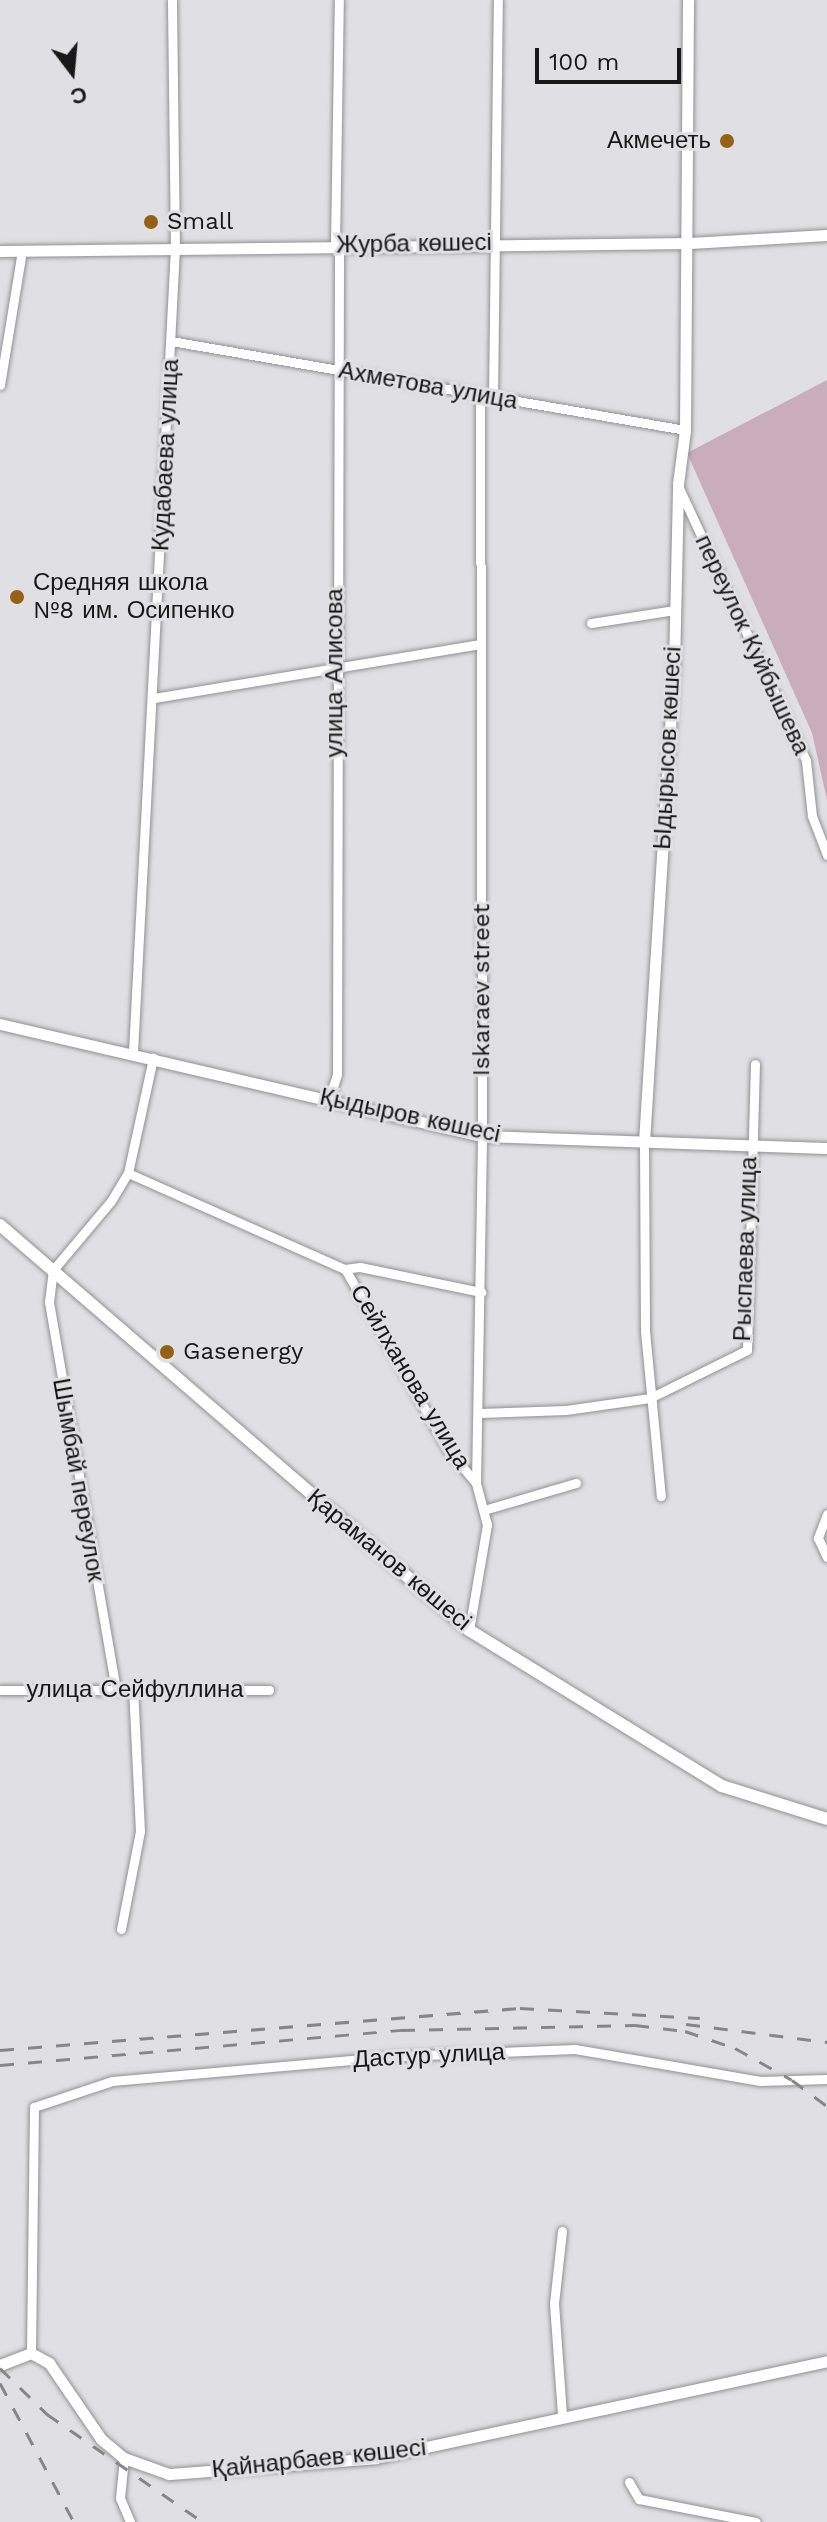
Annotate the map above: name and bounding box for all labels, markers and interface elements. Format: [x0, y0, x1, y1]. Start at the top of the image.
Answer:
north arrow [32, 32, 112, 112]
scale bar [539, 32, 685, 82]
text: 100 m [549, 48, 619, 76]
text: С [68, 81, 90, 110]
place label: Акмечеть [607, 127, 711, 155]
marker: Акмечеть [718, 132, 736, 150]
place label: Small [167, 208, 233, 236]
marker: Small [142, 213, 160, 231]
street label: Журба көшесі [336, 228, 492, 260]
street label: Ахметова улица [336, 356, 520, 416]
street label: Кудабаева улица [147, 358, 185, 552]
street label: переулок Куйбышева [688, 530, 816, 760]
place label: Средняя школа №8 им. Осипенко [33, 569, 234, 625]
marker: Средняя школа №8 им. Осипенко [8, 588, 26, 606]
street label: улица Алисова [321, 588, 349, 758]
street label: Ыдырысов көшесі [648, 646, 688, 850]
street label: Iskaraev street [468, 903, 496, 1077]
street label: Қыдыров көшесі [317, 1083, 503, 1149]
street label: Рыспаева улица [728, 1156, 764, 1342]
street label: Сейлханова улица [344, 1280, 476, 1474]
place label: Gasenergy [183, 1338, 304, 1366]
marker: Gasenergy [158, 1343, 176, 1361]
street label: Шымбай переулок [46, 1376, 110, 1584]
street label: Қараманов көшесі [301, 1483, 477, 1637]
street label: улица Сейфуллина [26, 1676, 244, 1704]
street label: Дастур улица [352, 2038, 506, 2074]
street label: Қайнарбаев көшесі [210, 2433, 428, 2485]

